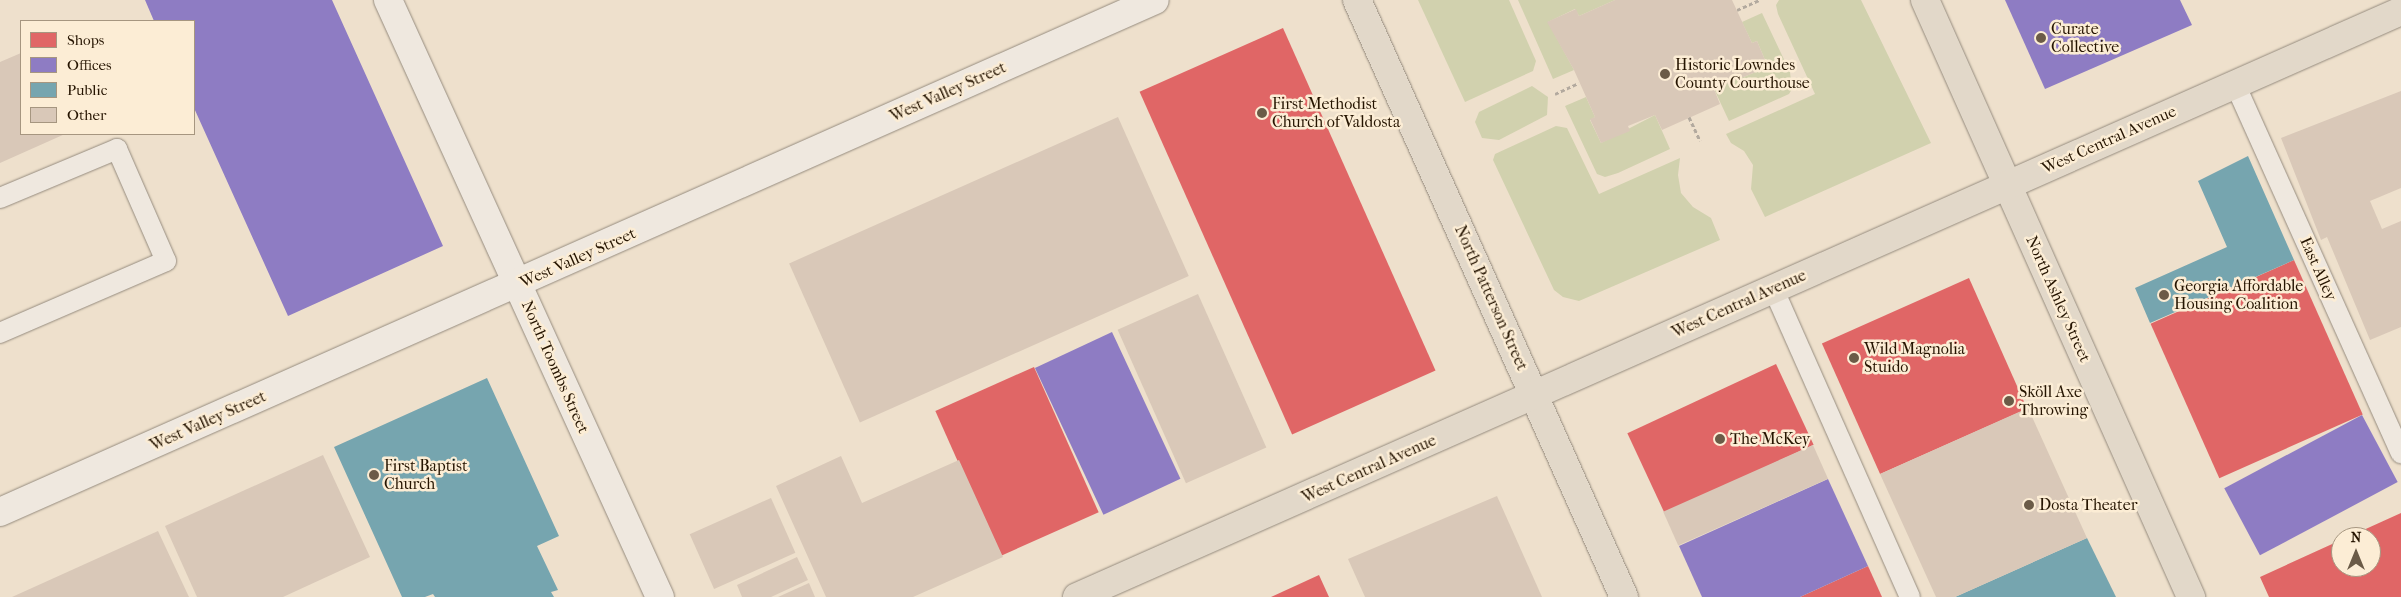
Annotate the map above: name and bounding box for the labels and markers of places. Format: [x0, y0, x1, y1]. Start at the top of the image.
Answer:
place label: Curate Collective [2051, 19, 2119, 57]
marker: Curate Collective [2035, 32, 2047, 44]
place label: Historic Lowndes County Courthouse [1675, 55, 1810, 93]
marker: Historic Lowndes County Courthouse [1659, 68, 1671, 80]
place label: First Methodist Church of Valdosta [1272, 94, 1400, 132]
marker: First Methodist Church of Valdosta [1256, 107, 1268, 119]
place label: Georgia Affordable Housing Coalition [2174, 276, 2303, 314]
marker: Georgia Affordable Housing Coalition [2158, 289, 2170, 301]
place label: Wild Magnolia Stuido [1864, 339, 1965, 377]
marker: Wild Magnolia Stuido [1848, 352, 1860, 364]
place label: Sköll Axe Throwing [2019, 382, 2088, 420]
marker: Sköll Axe Throwing [2003, 395, 2015, 407]
place label: The McKey [1730, 429, 1810, 449]
marker: The McKey [1714, 433, 1726, 445]
place label: First Baptist Church [384, 456, 468, 494]
marker: First Baptist Church [368, 469, 380, 481]
place label: Dosta Theater [2039, 495, 2138, 515]
marker: Dosta Theater [2023, 499, 2035, 511]

